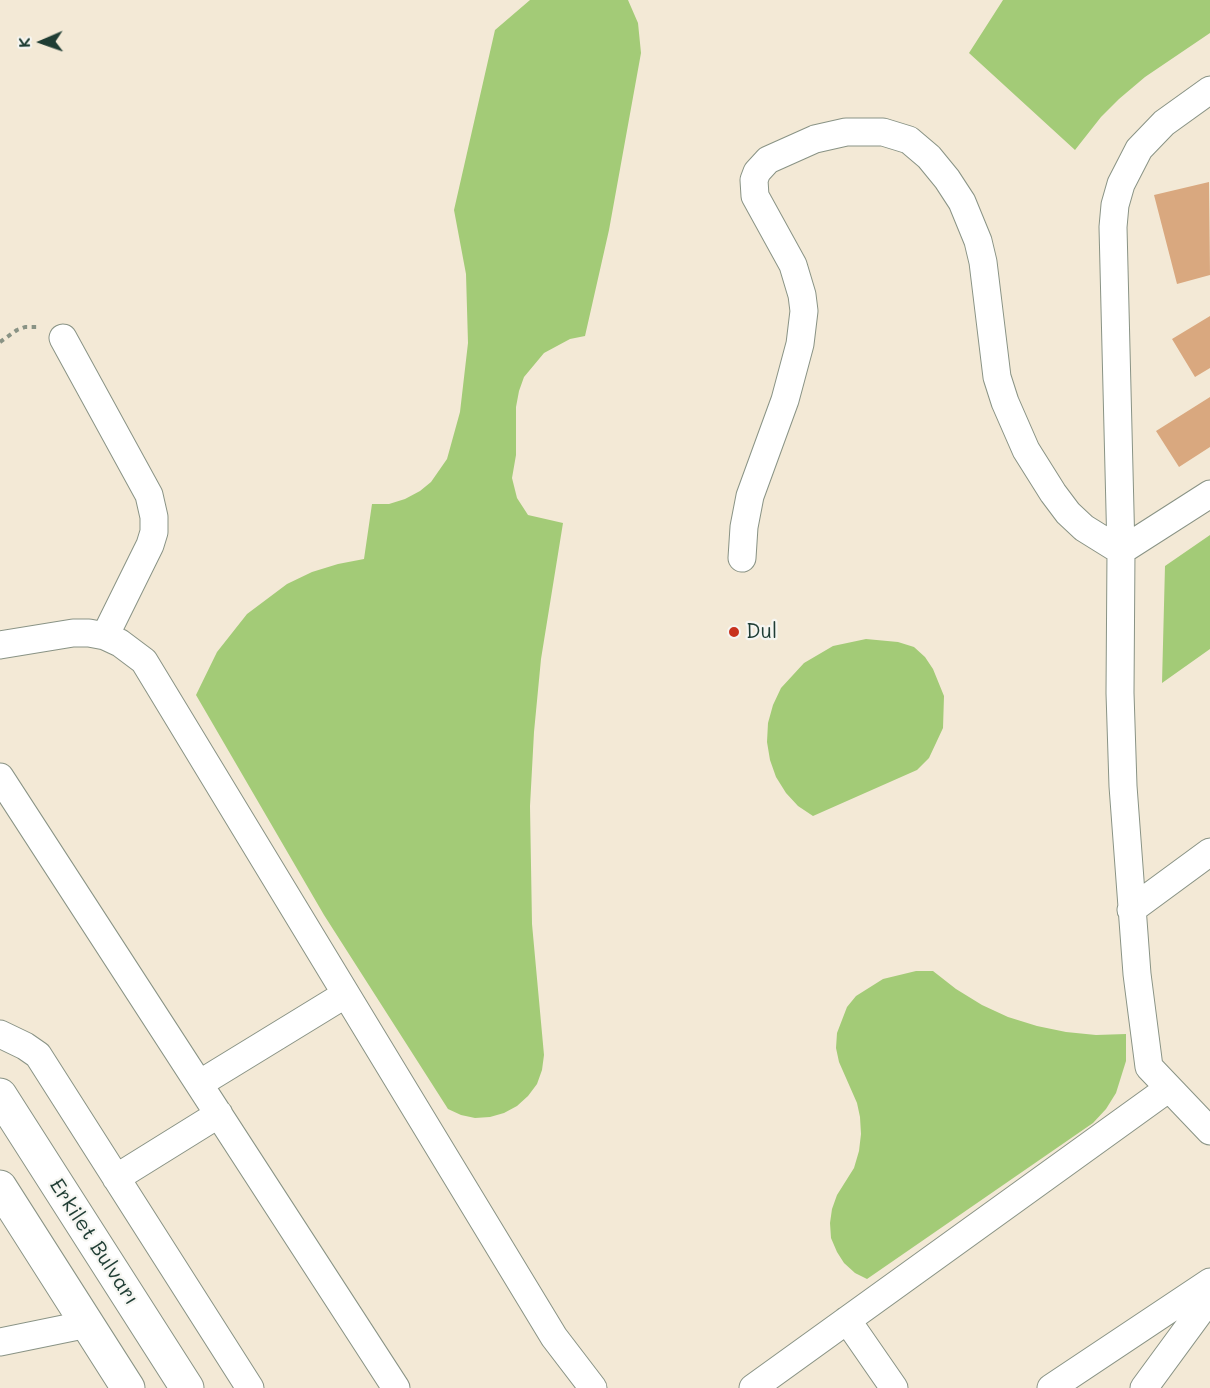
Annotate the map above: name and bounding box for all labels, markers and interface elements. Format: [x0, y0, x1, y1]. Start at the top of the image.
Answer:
north arrow [12, 12, 72, 72]
text: K [13, 37, 34, 48]
place label: Dul [746, 619, 777, 645]
marker: Dul [727, 625, 741, 639]
street label: Erkilet Bulvarı [44, 1174, 144, 1310]

